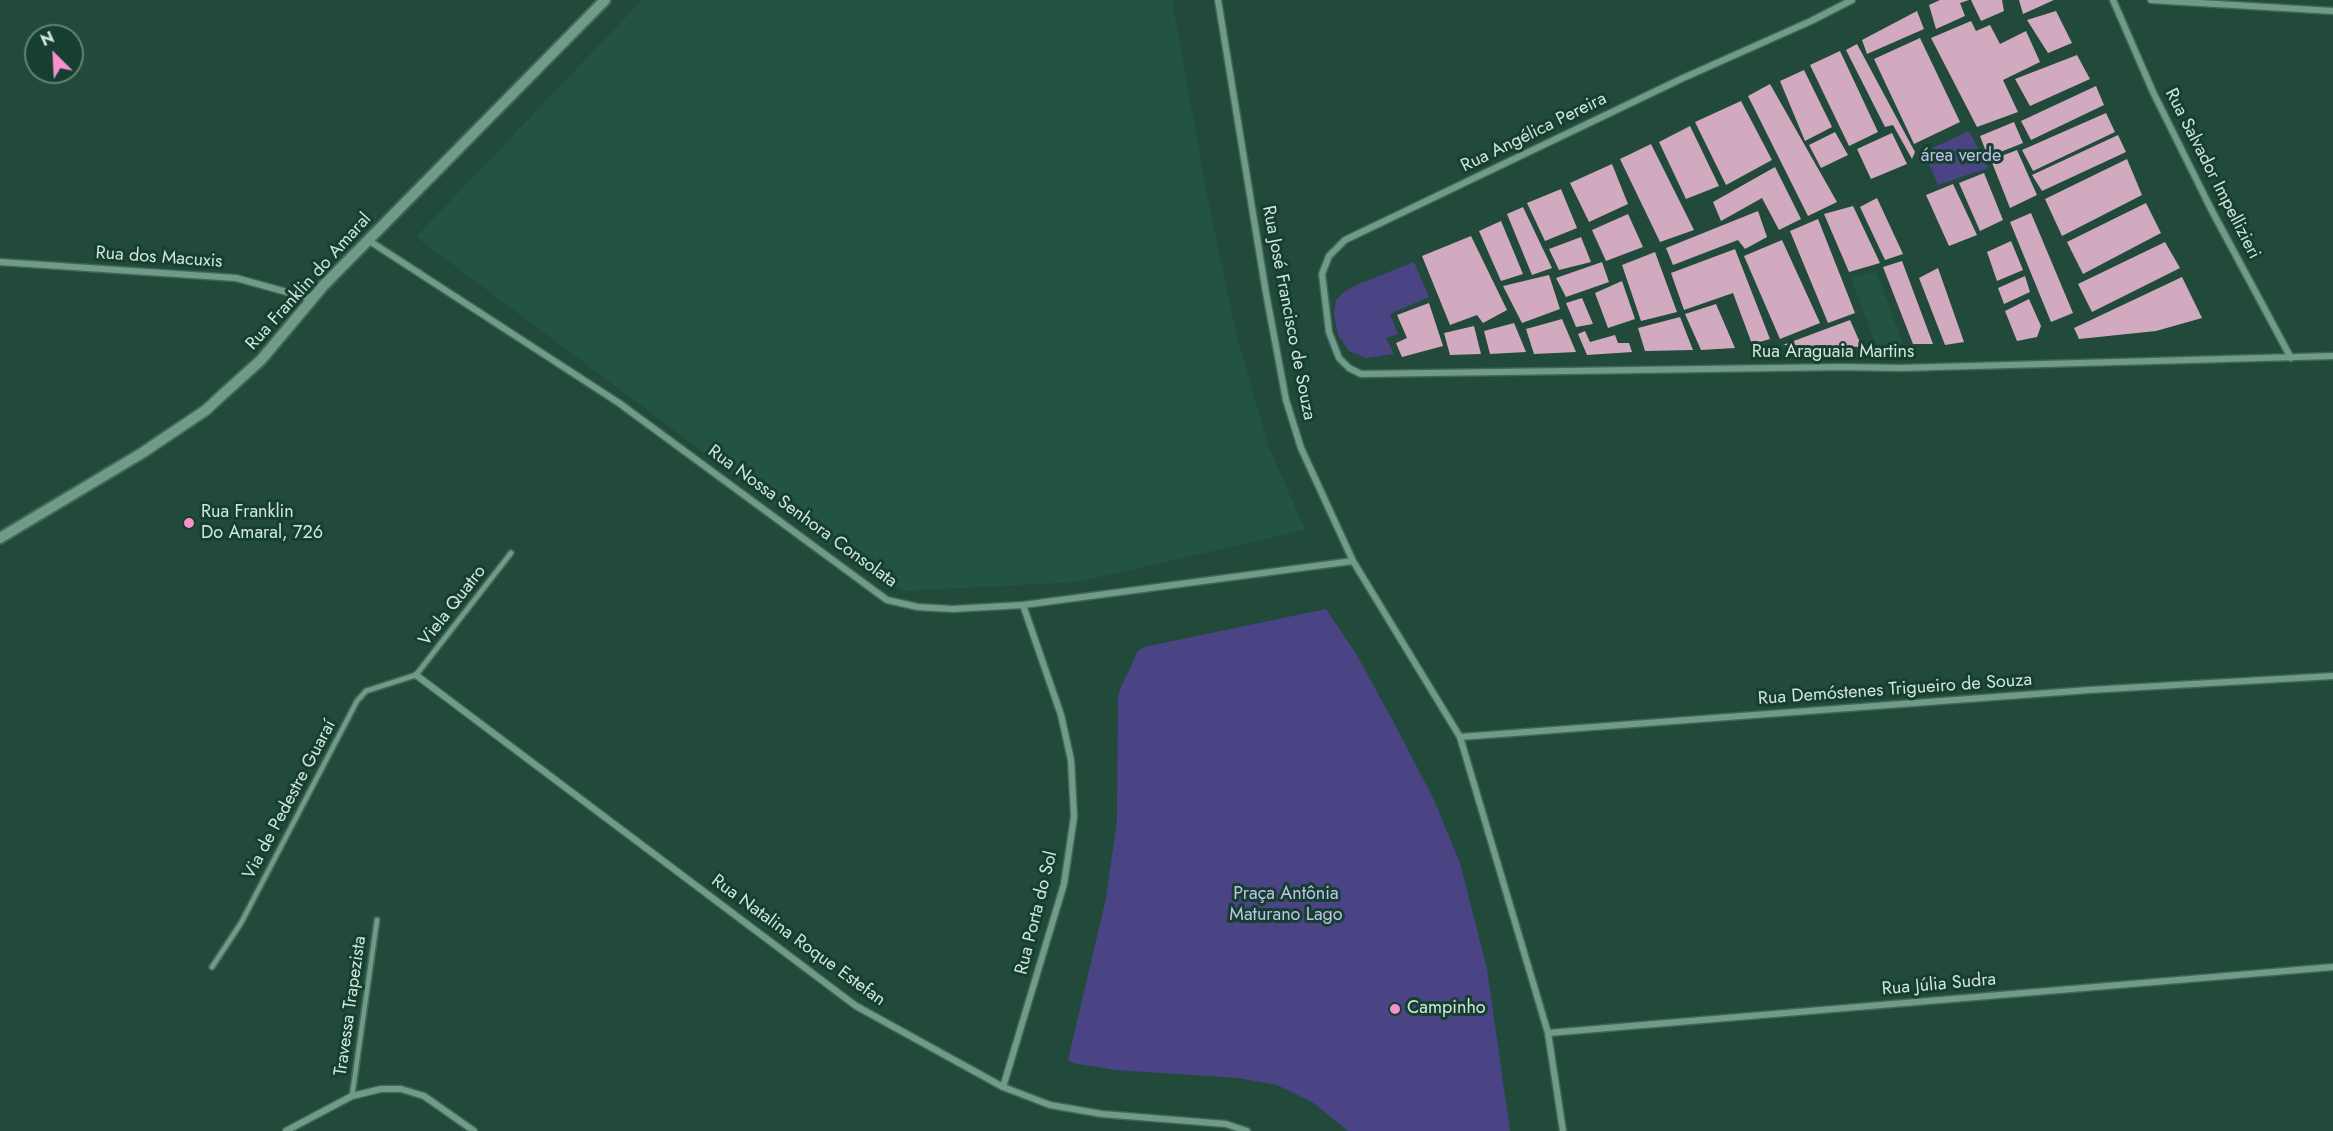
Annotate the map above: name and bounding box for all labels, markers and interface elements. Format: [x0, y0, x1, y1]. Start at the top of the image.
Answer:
north arrow [24, 24, 84, 84]
text: N [37, 26, 58, 52]
street label: Rua Salvador Impellizieri [2160, 85, 2264, 263]
street label: Rua Angélica Pereira [1458, 88, 1610, 178]
park label: área verde [1921, 146, 2001, 168]
street label: Rua José Francisco de Souza [1257, 204, 1319, 422]
street label: Rua Franklin do Amaral [242, 209, 376, 355]
street label: Rua dos Macuxis [95, 243, 223, 273]
street label: Rua Araguaia Martins [1752, 342, 1914, 364]
street label: Rua Nossa Senhora Consolata [703, 441, 901, 593]
place label: Rua Franklin Do Amaral, 726 [201, 502, 323, 544]
marker: Rua Franklin Do Amaral, 726 [182, 516, 196, 530]
street label: Viela Quatro [415, 561, 491, 651]
street label: Rua Demóstenes Trigueiro de Souza [1757, 670, 2033, 710]
street label: Via de Pedestre Guaraí [239, 717, 341, 883]
street label: Rua Porta do Sol [1011, 849, 1063, 977]
street label: Rua Natalina Roque Estefan [707, 871, 889, 1011]
park label: Praça Antônia Maturano Lago [1229, 884, 1343, 926]
street label: Travessa Trapezista [330, 934, 372, 1078]
street label: Rua Júlia Sudra [1881, 969, 1997, 1001]
place label: Campinho [1407, 998, 1486, 1020]
marker: Campinho [1388, 1002, 1402, 1016]

